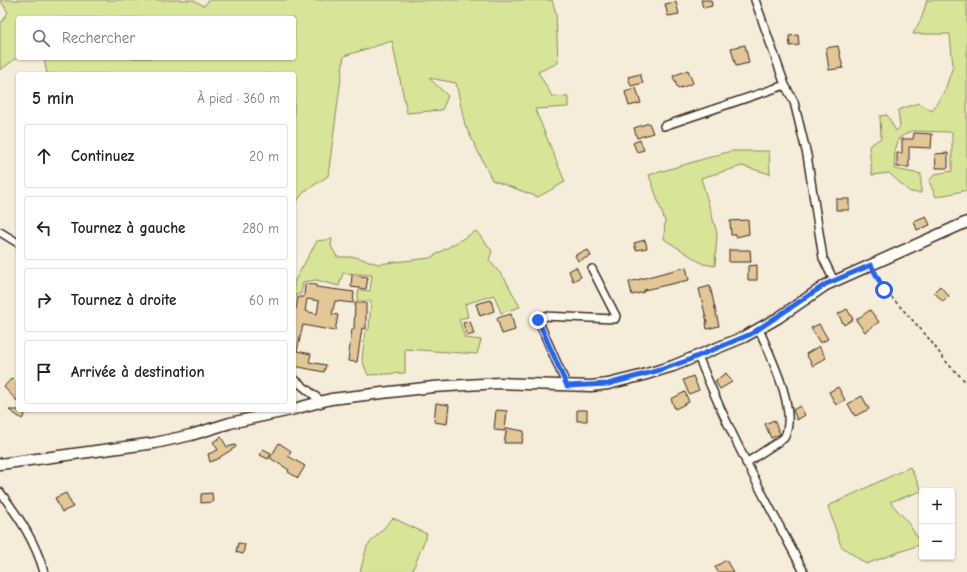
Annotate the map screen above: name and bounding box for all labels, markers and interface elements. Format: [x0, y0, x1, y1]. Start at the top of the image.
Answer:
search box [16, 16, 296, 60]
icon: search [30, 27, 52, 49]
text: Rechercher [62, 29, 135, 47]
text: 5 min [32, 89, 74, 108]
text: À pied · 360 m [197, 91, 280, 106]
icon: ahead [33, 145, 55, 167]
text: Continuez [71, 147, 134, 165]
text: 20 m [249, 149, 279, 164]
icon: left [33, 217, 55, 239]
text: Tournez à gauche [71, 219, 185, 237]
text: 280 m [242, 221, 279, 236]
route start [875, 281, 893, 299]
icon: right [33, 289, 55, 311]
text: Tournez à droite [71, 291, 176, 309]
text: 60 m [249, 293, 279, 308]
route end [529, 311, 547, 329]
icon: arrive [33, 361, 55, 383]
text: Arrivée à destination [71, 363, 205, 381]
map controls [919, 488, 955, 560]
button: + [919, 488, 955, 524]
button: − [919, 524, 955, 560]

